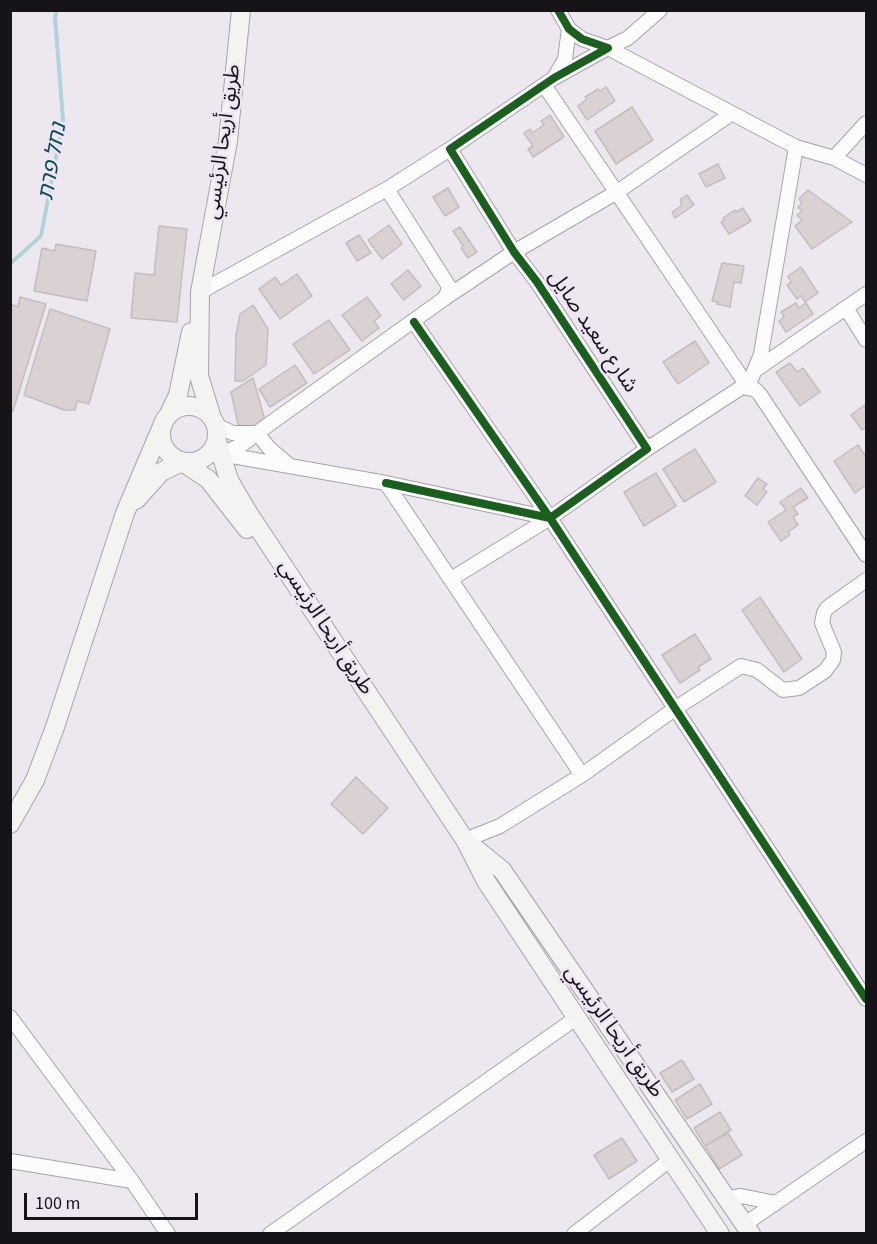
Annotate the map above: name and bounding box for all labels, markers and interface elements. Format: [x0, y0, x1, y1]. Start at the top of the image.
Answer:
street label: طريق أريحا الرئيسي [201, 63, 247, 221]
water label: נחל פרת [34, 121, 74, 203]
street label: شارع سعيد صايل [542, 266, 642, 398]
street label: طريق أريحا الرئيسي [272, 556, 378, 700]
street label: طريق أريحا الرئيسي [558, 961, 668, 1103]
scale bar [27, 1181, 201, 1219]
text: 100 m [35, 1191, 80, 1216]

